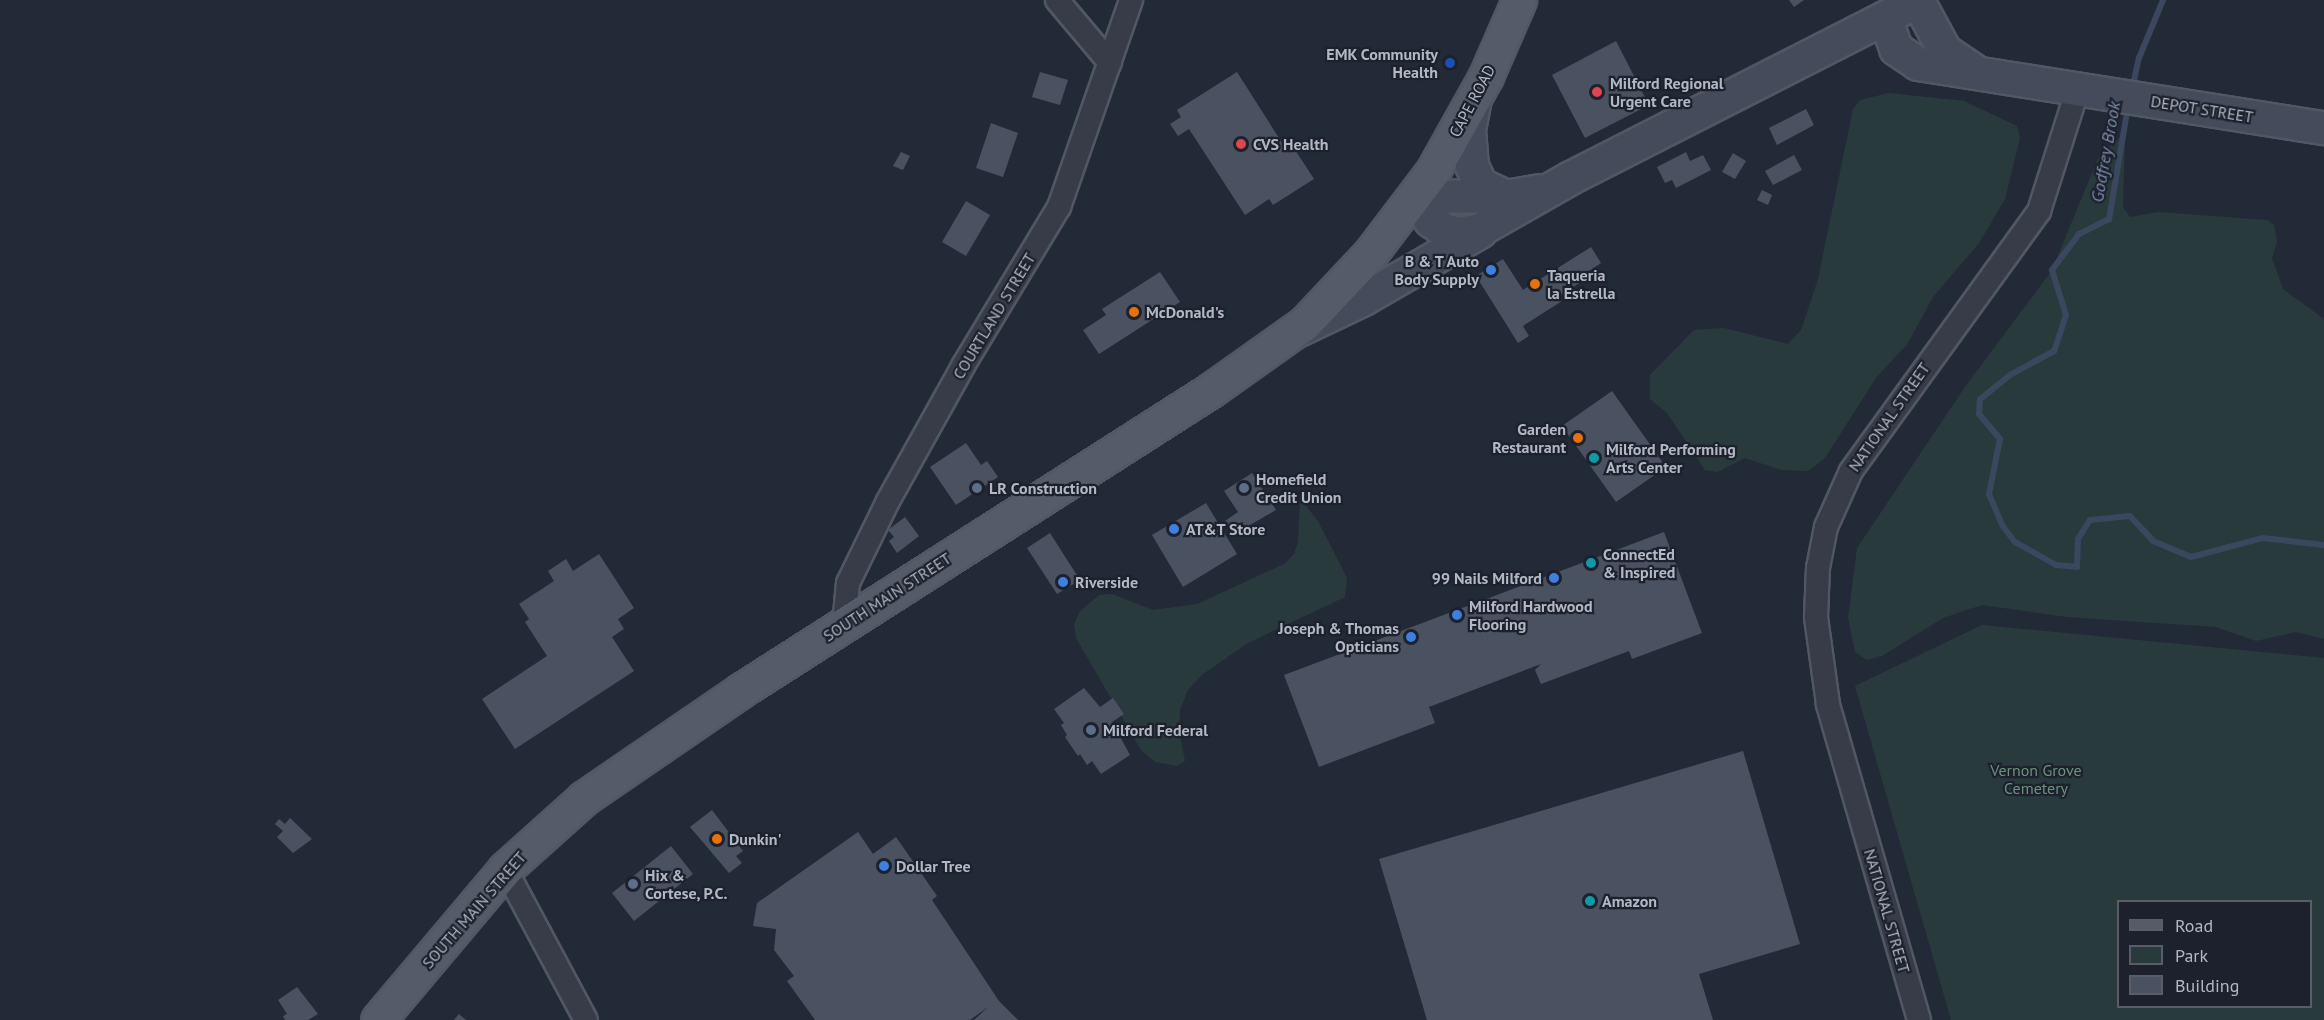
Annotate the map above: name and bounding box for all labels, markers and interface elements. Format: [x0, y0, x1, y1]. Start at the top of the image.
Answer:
place label: EMK Community Health [1326, 44, 1438, 82]
marker: EMK Community Health [1443, 56, 1457, 70]
street label: CAPE ROAD [1445, 62, 1499, 140]
place label: Milford Regional Urgent Care [1610, 73, 1723, 111]
marker: Milford Regional Urgent Care [1588, 83, 1606, 101]
street label: DEPOT STREET [2149, 91, 2255, 127]
water label: Godfrey Brook [2086, 100, 2126, 204]
place label: CVS Health [1253, 134, 1329, 154]
marker: CVS Health [1234, 137, 1248, 151]
street label: COURTLAND STREET [949, 249, 1039, 383]
place label: B & T Auto Body Supply [1394, 251, 1479, 289]
marker: B & T Auto Body Supply [1484, 263, 1498, 277]
place label: Taqueria la Estrella [1547, 265, 1615, 303]
marker: Taqueria la Estrella [1528, 277, 1542, 291]
place label: McDonald's [1146, 302, 1224, 322]
marker: McDonald's [1127, 305, 1141, 319]
street label: NATIONAL STREET [1844, 359, 1934, 475]
place label: Garden Restaurant [1492, 419, 1566, 457]
marker: Garden Restaurant [1571, 431, 1585, 445]
place label: Milford Performing Arts Center [1606, 439, 1736, 477]
marker: Milford Performing Arts Center [1587, 451, 1601, 465]
place label: Homefield Credit Union [1256, 469, 1341, 507]
place label: LR Construction [989, 478, 1097, 498]
marker: LR Construction [970, 481, 984, 495]
marker: Homefield Credit Union [1237, 481, 1251, 495]
place label: AT&T Store [1186, 519, 1266, 539]
marker: AT&T Store [1167, 522, 1181, 536]
place label: ConnectEd & Inspired [1603, 544, 1675, 582]
street label: SOUTH MAIN STREET [820, 549, 954, 645]
marker: ConnectEd & Inspired [1584, 556, 1598, 570]
place label: 99 Nails Milford [1432, 568, 1542, 588]
marker: 99 Nails Milford [1547, 571, 1561, 585]
place label: Riverside [1075, 572, 1138, 592]
marker: Riverside [1056, 575, 1070, 589]
place label: Milford Hardwood Flooring [1469, 596, 1593, 634]
marker: Milford Hardwood Flooring [1450, 608, 1464, 622]
place label: Joseph & Thomas Opticians [1278, 618, 1399, 656]
marker: Joseph & Thomas Opticians [1404, 630, 1418, 644]
place label: Milford Federal [1103, 720, 1208, 740]
marker: Milford Federal [1084, 723, 1098, 737]
park label: Vernon Grove Cemetery [1990, 760, 2082, 798]
place label: Dunkin' [729, 829, 782, 849]
marker: Dunkin' [710, 832, 724, 846]
street label: NATIONAL STREET [1860, 846, 1914, 976]
street label: SOUTH MAIN STREET [418, 848, 530, 972]
place label: Dollar Tree [896, 856, 971, 876]
marker: Dollar Tree [877, 859, 891, 873]
place label: Hix & Cortese, P.C. [645, 865, 729, 903]
marker: Hix & Cortese, P.C. [626, 877, 640, 891]
place label: Amazon [1602, 891, 1657, 911]
marker: Amazon [1583, 894, 1597, 908]
legend [2117, 900, 2312, 1008]
text: Road [2175, 914, 2213, 937]
text: Park [2175, 944, 2208, 967]
text: Building [2175, 974, 2239, 997]

